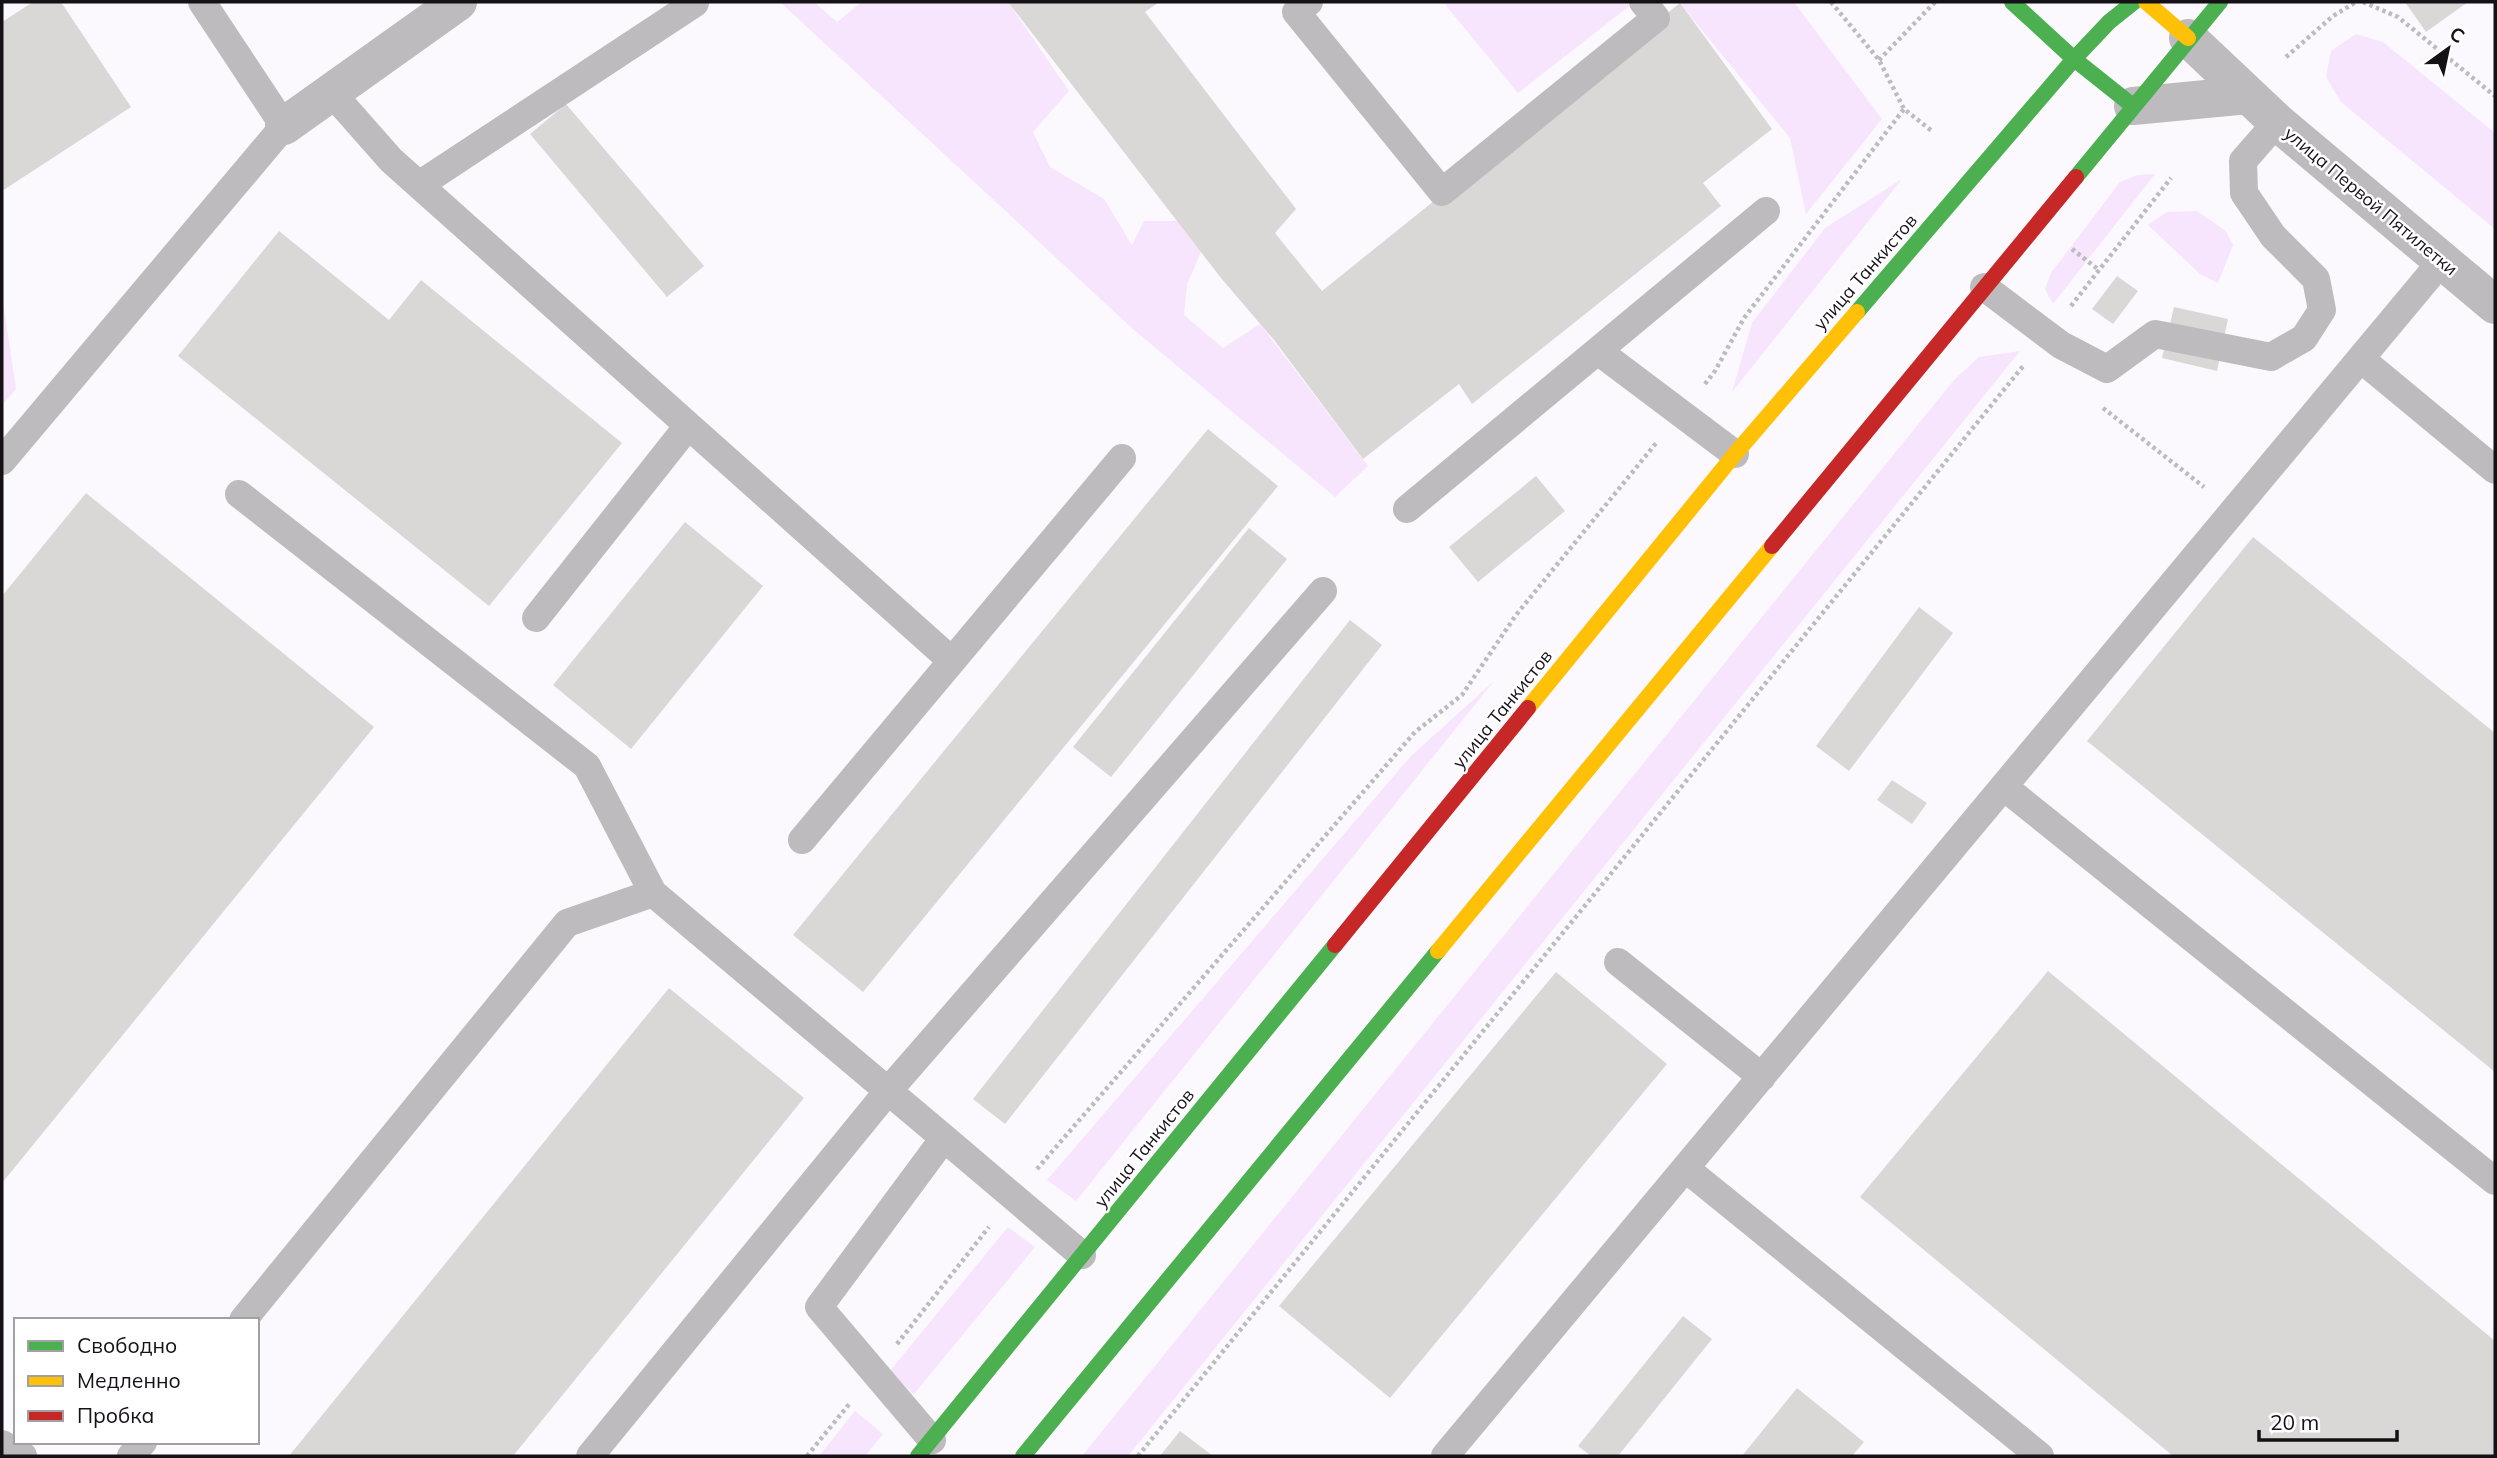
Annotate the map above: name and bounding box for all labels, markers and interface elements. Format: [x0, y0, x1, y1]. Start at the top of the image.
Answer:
north arrow [2413, 14, 2483, 84]
text: С [2445, 21, 2469, 48]
street label: улица Первой Пятилетки [2280, 122, 2462, 280]
street label: улица Танкистов [1808, 209, 1922, 335]
street label: улица Танкистов [1447, 645, 1557, 773]
street label: улица Танкистов [1089, 1084, 1199, 1212]
legend [14, 1318, 259, 1444]
text: Свободно [77, 1332, 177, 1358]
text: Медленно [77, 1367, 181, 1393]
scale bar [2259, 1398, 2397, 1442]
text: Пробка [77, 1402, 154, 1428]
text: 20 m [2270, 1409, 2319, 1435]

